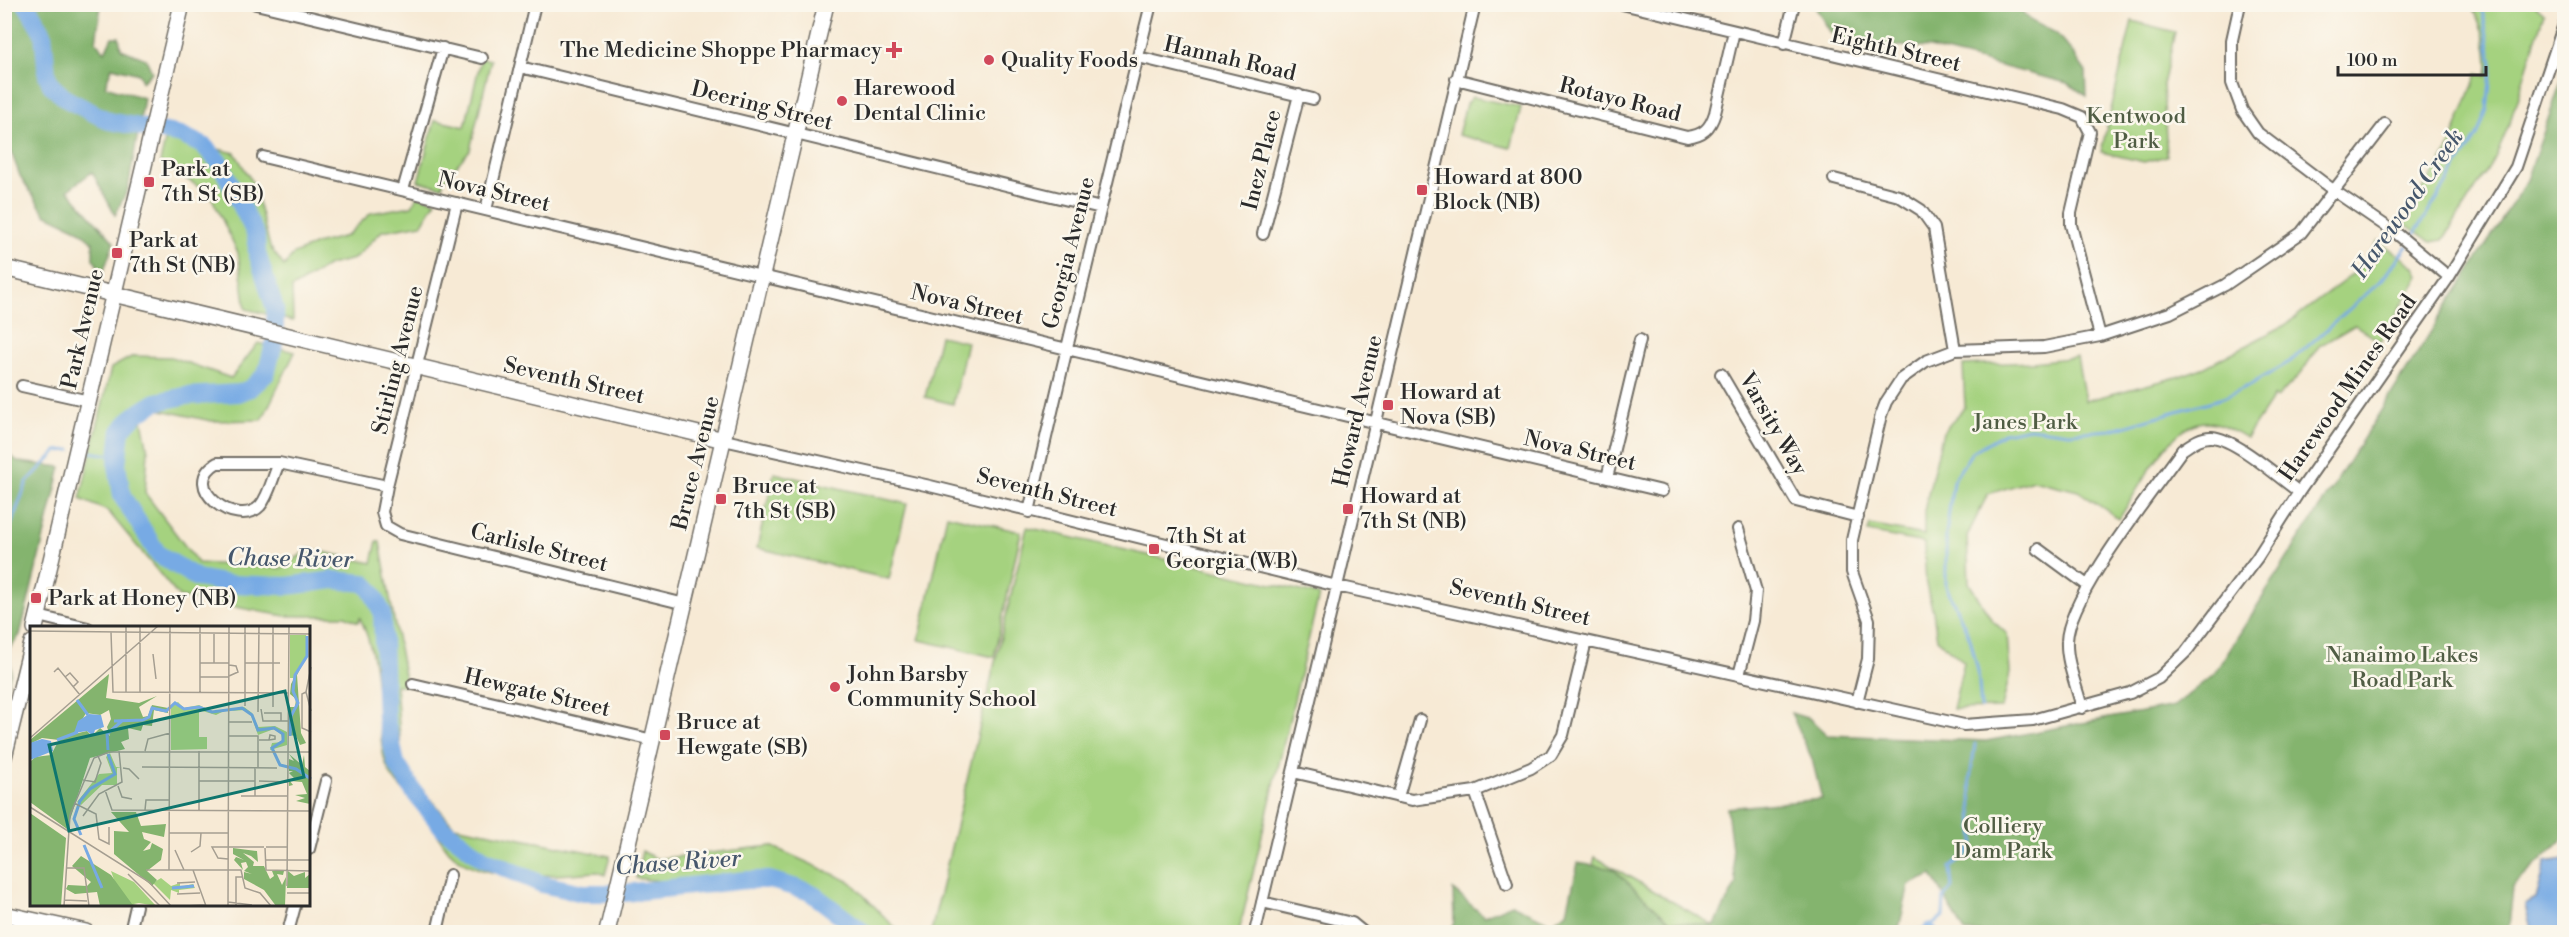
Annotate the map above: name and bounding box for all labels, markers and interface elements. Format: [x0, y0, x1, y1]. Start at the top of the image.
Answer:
street label: Eighth Street [1828, 22, 1964, 78]
street label: Hannah Road [1161, 31, 1299, 87]
place label: The Medicine Shoppe Pharmacy [560, 37, 882, 64]
scale bar [2338, 39, 2486, 77]
marker: The Medicine Shoppe Pharmacy [887, 43, 901, 57]
place label: Quality Foods [1001, 47, 1138, 74]
text: 100 m [2347, 49, 2398, 72]
marker: Quality Foods [982, 53, 996, 67]
street label: Rotayo Road [1556, 72, 1684, 128]
street label: Deering Street [688, 75, 836, 137]
place label: Harewood Dental Clinic [854, 75, 986, 127]
marker: Harewood Dental Clinic [835, 94, 849, 108]
park label: Kentwood Park [2086, 103, 2187, 155]
street label: Inez Place [1236, 107, 1288, 213]
water label: Harewood Creek [2345, 123, 2471, 286]
place label: Park at 7th St (SB) [161, 156, 264, 208]
place label: Howard at 800 Block (NB) [1433, 164, 1583, 216]
street label: Nova Street [435, 166, 553, 218]
street label: Georgia Avenue [1037, 174, 1101, 332]
marker: Park at 7th St (SB) [142, 175, 156, 189]
marker: Howard at 800 Block (NB) [1415, 183, 1429, 197]
place label: Park at 7th St (NB) [129, 227, 236, 279]
marker: Park at 7th St (NB) [110, 246, 124, 260]
street label: Park Avenue [56, 266, 110, 392]
street label: Nova Street [908, 279, 1026, 331]
street label: Stirling Avenue [366, 283, 430, 437]
street label: Harewood Mines Road [2273, 289, 2423, 487]
street label: Howard Avenue [1327, 332, 1389, 490]
street label: Seventh Street [501, 352, 647, 410]
street label: Varsity Way [1732, 367, 1813, 481]
place label: Howard at Nova (SB) [1400, 379, 1502, 431]
street label: Bruce Avenue [666, 393, 726, 534]
marker: Howard at Nova (SB) [1381, 398, 1395, 412]
park label: Janes Park [1972, 409, 2079, 436]
street label: Nova Street [1521, 425, 1639, 477]
street label: Seventh Street [974, 462, 1120, 524]
place label: Bruce at 7th St (SB) [732, 473, 836, 525]
place label: Howard at 7th St (NB) [1360, 483, 1467, 535]
marker: Bruce at 7th St (SB) [714, 492, 728, 506]
marker: Howard at 7th St (NB) [1341, 502, 1355, 516]
street label: Carlisle Street [467, 518, 611, 578]
place label: 7th St at Georgia (WB) [1166, 523, 1298, 575]
marker: 7th St at Georgia (WB) [1147, 542, 1161, 556]
water label: Chase River [227, 543, 354, 575]
street label: Seventh Street [1447, 574, 1593, 632]
place label: Park at Honey (NB) [48, 585, 237, 612]
marker: Park at Honey (NB) [29, 591, 43, 605]
inset map [30, 626, 310, 907]
park label: Nanaimo Lakes Road Park [2326, 642, 2478, 694]
place label: John Barsby Community School [846, 661, 1037, 713]
street label: Hewgate Street [461, 663, 613, 723]
marker: John Barsby Community School [828, 680, 842, 694]
place label: Bruce at Hewgate (SB) [676, 709, 808, 761]
marker: Bruce at Hewgate (SB) [658, 728, 672, 742]
park label: Colliery Dam Park [1954, 813, 2053, 865]
water label: Chase River [614, 844, 743, 882]

